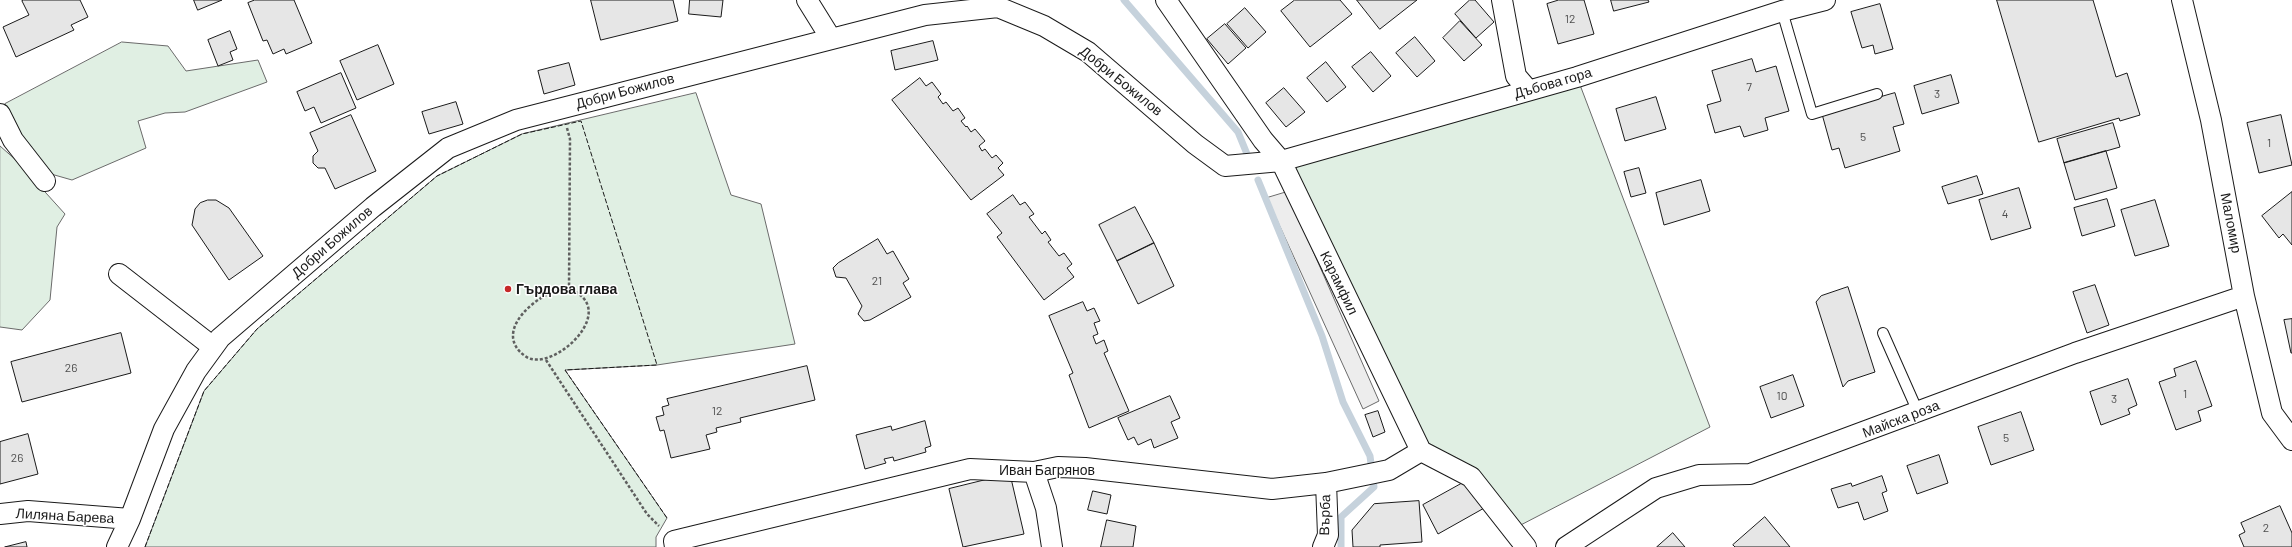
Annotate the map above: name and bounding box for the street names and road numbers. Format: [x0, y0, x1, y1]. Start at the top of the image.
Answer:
street label: Добри Божилов [1076, 43, 1166, 119]
street label: Дъбова гора [1512, 64, 1594, 102]
street label: Добри Божилов [574, 70, 676, 112]
street label: Маломир [2217, 191, 2245, 255]
street label: Добри Божилов [288, 202, 376, 282]
street label: Карамфил [1316, 248, 1362, 318]
street label: Майска роза [1860, 397, 1942, 441]
street label: Иван Багрянов [999, 462, 1095, 478]
street label: Върба [1316, 494, 1334, 536]
street label: Лиляна Барева [15, 505, 115, 527]

